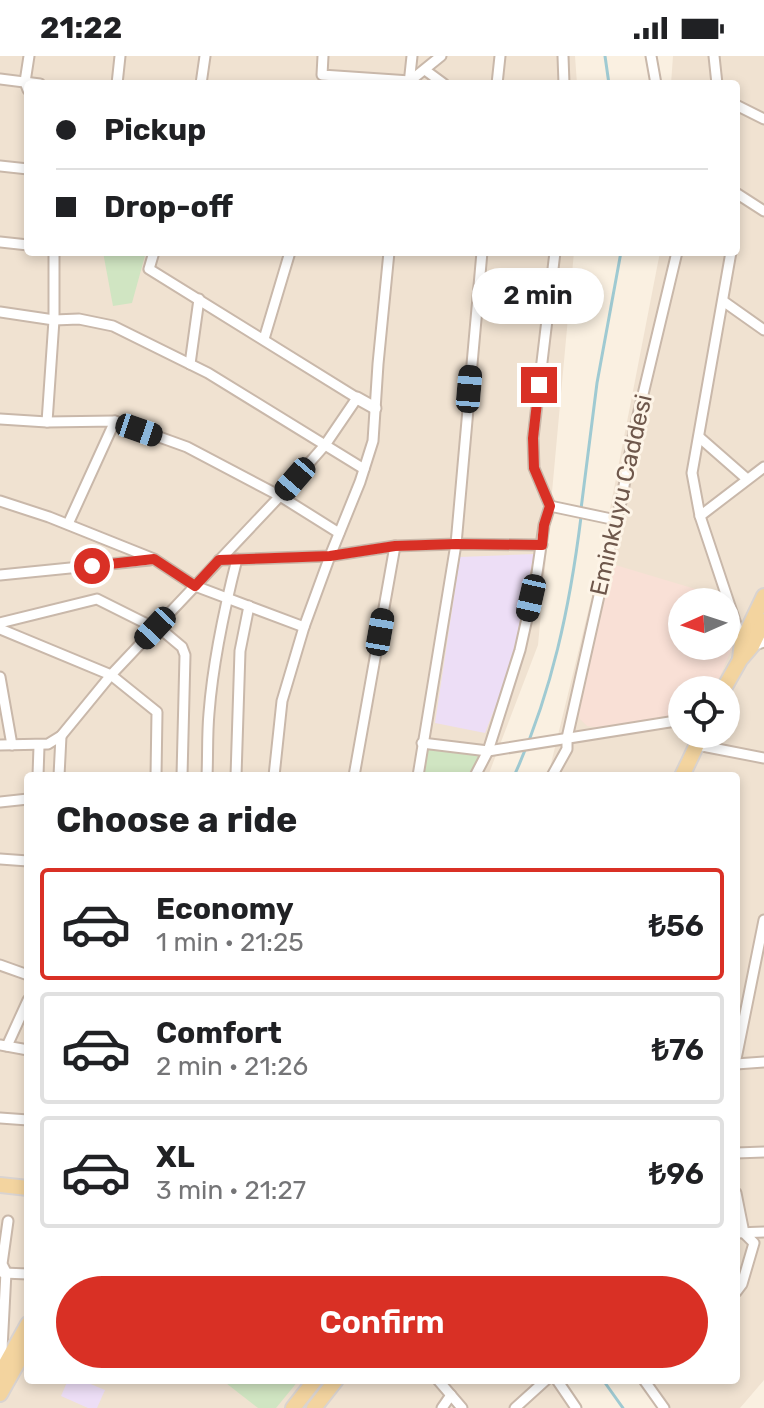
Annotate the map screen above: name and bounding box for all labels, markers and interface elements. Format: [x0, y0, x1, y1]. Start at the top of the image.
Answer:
text: 21:22 [40, 10, 122, 46]
text: Pickup [104, 112, 206, 148]
text: Drop-off [104, 189, 233, 225]
callout: 2 min [473, 269, 605, 325]
text: 2 min [503, 280, 573, 311]
car [455, 364, 483, 414]
route end [521, 367, 557, 403]
street label: Eminkuyu Caddesi [584, 392, 658, 598]
car [112, 411, 166, 449]
car [270, 453, 320, 505]
route start [74, 548, 110, 584]
car [514, 572, 548, 624]
north arrow [668, 588, 740, 660]
map controls [668, 588, 740, 748]
car [130, 602, 180, 654]
car [364, 606, 396, 658]
button: locate [668, 676, 740, 748]
text: Choose a ride [56, 798, 297, 841]
icon: car [60, 888, 132, 960]
text: Economy [156, 891, 294, 927]
text: ₺56 [649, 908, 704, 944]
text: 1 min · 21:25 [156, 927, 304, 958]
icon: car [60, 1012, 132, 1084]
text: Comfort [156, 1015, 282, 1051]
text: ₺76 [652, 1032, 704, 1068]
text: 2 min · 21:26 [156, 1051, 308, 1082]
icon: car [60, 1136, 132, 1208]
text: XL [156, 1139, 195, 1175]
text: ₺96 [649, 1156, 704, 1192]
text: 3 min · 21:27 [156, 1175, 306, 1206]
button: Confirm [56, 1276, 708, 1368]

